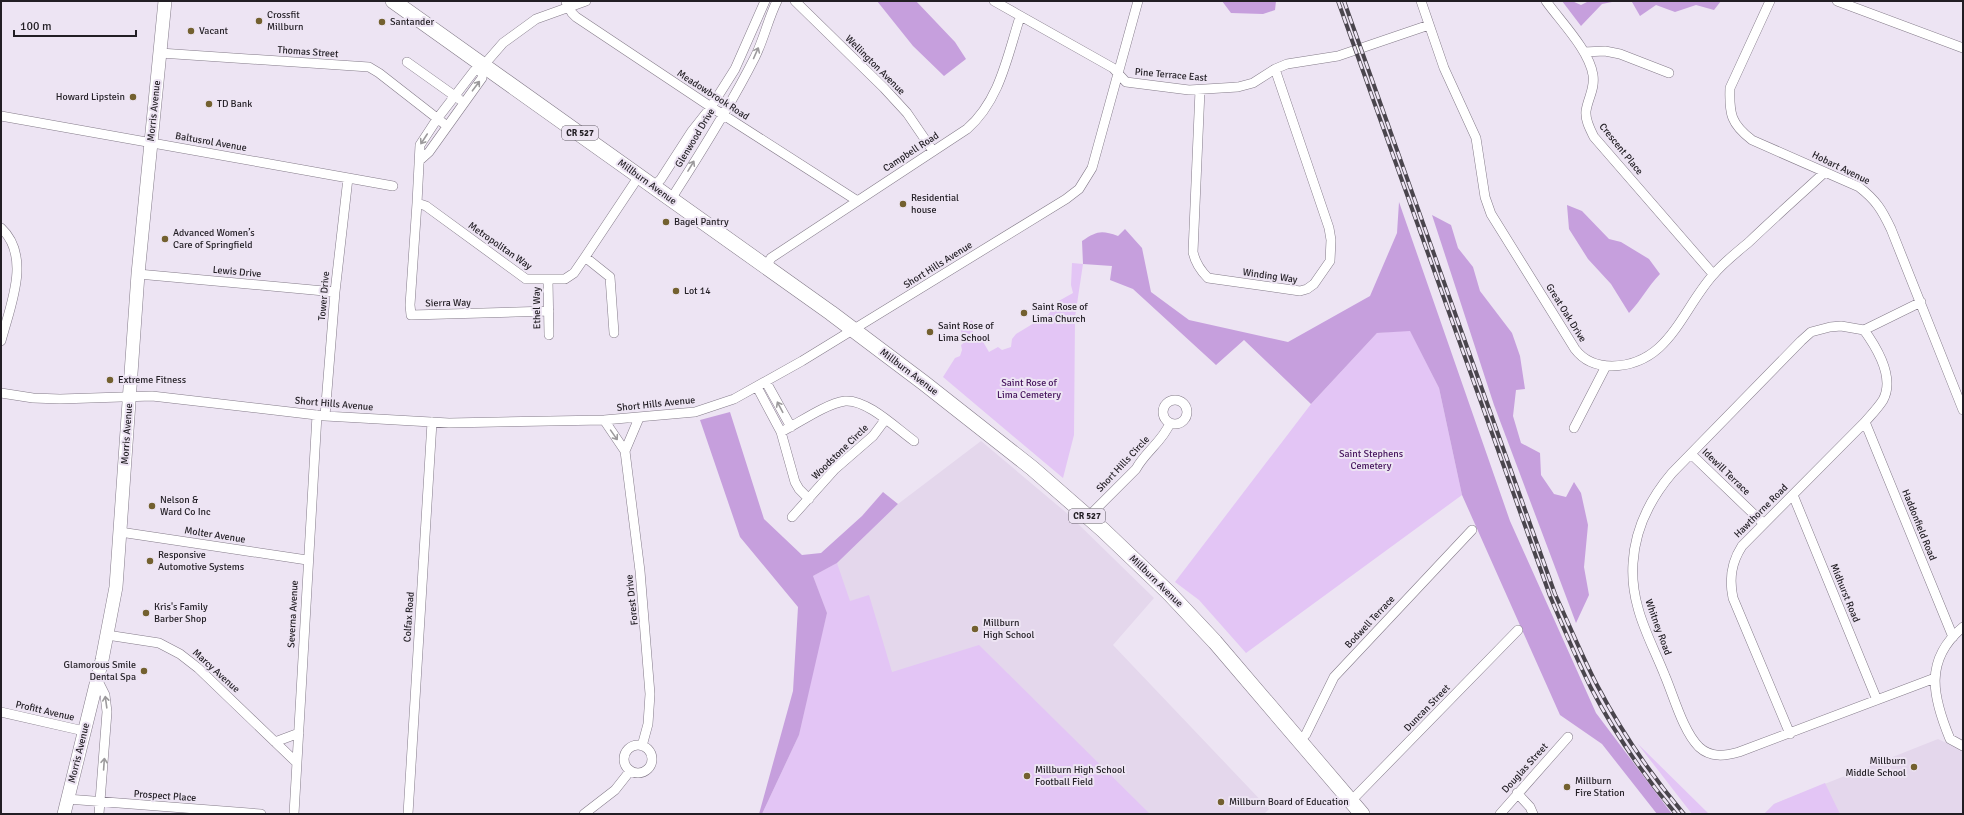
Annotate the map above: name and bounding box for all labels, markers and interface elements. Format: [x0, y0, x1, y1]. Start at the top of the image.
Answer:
place label: Crossfit Millburn [267, 9, 303, 33]
scale bar [14, 12, 136, 38]
marker: Crossfit Millburn [254, 16, 264, 26]
place label: Santander [390, 16, 434, 28]
marker: Santander [377, 17, 387, 27]
text: 100 m [20, 19, 52, 34]
place label: Vacant [199, 25, 229, 37]
marker: Vacant [186, 26, 196, 36]
street label: Wellington Avenue [843, 33, 907, 97]
street label: Thomas Street [277, 44, 339, 60]
one-way arrow [753, 48, 760, 60]
street label: Pine Terrace East [1134, 66, 1208, 84]
street label: Meadowbrook Road [675, 67, 751, 123]
street label: Morris Avenue [145, 80, 163, 142]
one-way arrow [472, 80, 480, 91]
place label: Howard Lipstein [56, 91, 125, 103]
marker: Howard Lipstein [128, 92, 138, 102]
place label: TD Bank [217, 98, 252, 110]
marker: TD Bank [204, 99, 214, 109]
street label: Glenwood Drive [673, 106, 717, 170]
street label: Crescent Place [1596, 121, 1646, 177]
road number: CR 527 [562, 126, 598, 140]
street label: Baltusrol Avenue [174, 130, 248, 154]
street label: Campbell Road [881, 130, 941, 174]
one-way arrow [420, 133, 428, 144]
street label: Hobart Avenue [1810, 149, 1872, 187]
street label: Millburn Avenue [615, 157, 679, 207]
one-way arrow [688, 160, 696, 172]
place label: Residential house [911, 192, 959, 216]
marker: Residential house [898, 199, 908, 209]
place label: Bagel Pantry [674, 216, 729, 228]
marker: Bagel Pantry [661, 217, 671, 227]
street label: Metropolitan Way [466, 219, 535, 273]
place label: Advanced Women’s Care of Springfield [173, 227, 255, 251]
marker: Advanced Women’s Care of Springfield [160, 234, 170, 244]
street label: Short Hills Avenue [901, 239, 975, 291]
street label: Lewis Drive [212, 264, 262, 280]
street label: Winding Way [1242, 266, 1299, 286]
street label: Tower Drive [316, 271, 332, 321]
street label: Great Oak Drive [1543, 282, 1589, 344]
place label: Lot 14 [684, 285, 711, 297]
street label: Ethel Way [531, 286, 543, 329]
marker: Lot 14 [671, 286, 681, 296]
street label: Sierra Way [425, 297, 471, 309]
place label: Saint Rose of Lima Church [1032, 301, 1088, 325]
marker: Saint Rose of Lima Church [1019, 308, 1029, 318]
place label: Saint Rose of Lima School [938, 320, 994, 344]
marker: Saint Rose of Lima School [925, 327, 935, 337]
street label: Millburn Avenue [877, 346, 941, 398]
place label: Extreme Fitness [118, 374, 187, 386]
marker: Extreme Fitness [105, 375, 115, 385]
park label: Saint Rose of Lima Cemetery [997, 377, 1061, 401]
street label: Short Hills Avenue [616, 394, 696, 414]
street label: Short Hills Avenue [294, 395, 374, 413]
one-way arrow [776, 402, 783, 414]
street label: Morris Avenue [119, 403, 135, 465]
street label: Woodstone Circle [809, 422, 871, 482]
one-way arrow [610, 430, 618, 441]
street label: Short Hills Circle [1094, 433, 1152, 495]
street label: Idewill Terrace [1699, 446, 1753, 498]
park label: Saint Stephens Cemetery [1339, 448, 1404, 472]
street label: Hawthorne Road [1732, 482, 1790, 540]
street label: Haddonfield Road [1899, 488, 1939, 562]
place label: Nelson & Ward Co Inc [160, 494, 211, 518]
marker: Nelson & Ward Co Inc [147, 501, 157, 511]
road number: CR 527 [1069, 509, 1105, 523]
street label: Molter Avenue [184, 524, 246, 546]
place label: Responsive Automotive Systems [158, 549, 245, 573]
street label: Millburn Avenue [1127, 552, 1185, 610]
marker: Responsive Automotive Systems [145, 556, 155, 566]
street label: Midhurst Road [1828, 562, 1862, 624]
street label: Forest Drive [623, 574, 641, 626]
street label: Severna Avenue [285, 580, 301, 648]
street label: Colfax Road [401, 591, 417, 643]
street label: Bodwell Terrace [1343, 593, 1397, 651]
street label: Whitney Road [1642, 597, 1674, 657]
place label: Kris's Family Barber Shop [154, 601, 208, 625]
marker: Kris's Family Barber Shop [141, 608, 151, 618]
place label: Millburn High School [983, 617, 1034, 641]
marker: Millburn High School [970, 624, 980, 634]
street label: Marcy Avenue [190, 647, 242, 695]
place label: Glamorous Smile Dental Spa [64, 659, 136, 683]
marker: Glamorous Smile Dental Spa [139, 666, 149, 676]
street label: Duncan Street [1402, 682, 1453, 734]
one-way arrow [102, 696, 110, 709]
street label: Profitt Avenue [14, 698, 76, 724]
street label: Morris Avenue [66, 722, 92, 784]
street label: Douglas Street [1499, 740, 1551, 795]
place label: Millburn Middle School [1846, 755, 1906, 779]
one-way arrow [100, 758, 107, 771]
marker: Millburn Middle School [1909, 762, 1919, 772]
place label: Millburn High School Football Field [1035, 764, 1125, 788]
marker: Millburn High School Football Field [1022, 771, 1032, 781]
place label: Millburn Fire Station [1575, 775, 1625, 799]
marker: Millburn Fire Station [1562, 782, 1572, 792]
street label: Prospect Place [133, 788, 197, 804]
place label: Millburn Board of Education [1229, 796, 1349, 808]
marker: Millburn Board of Education [1216, 797, 1226, 807]

